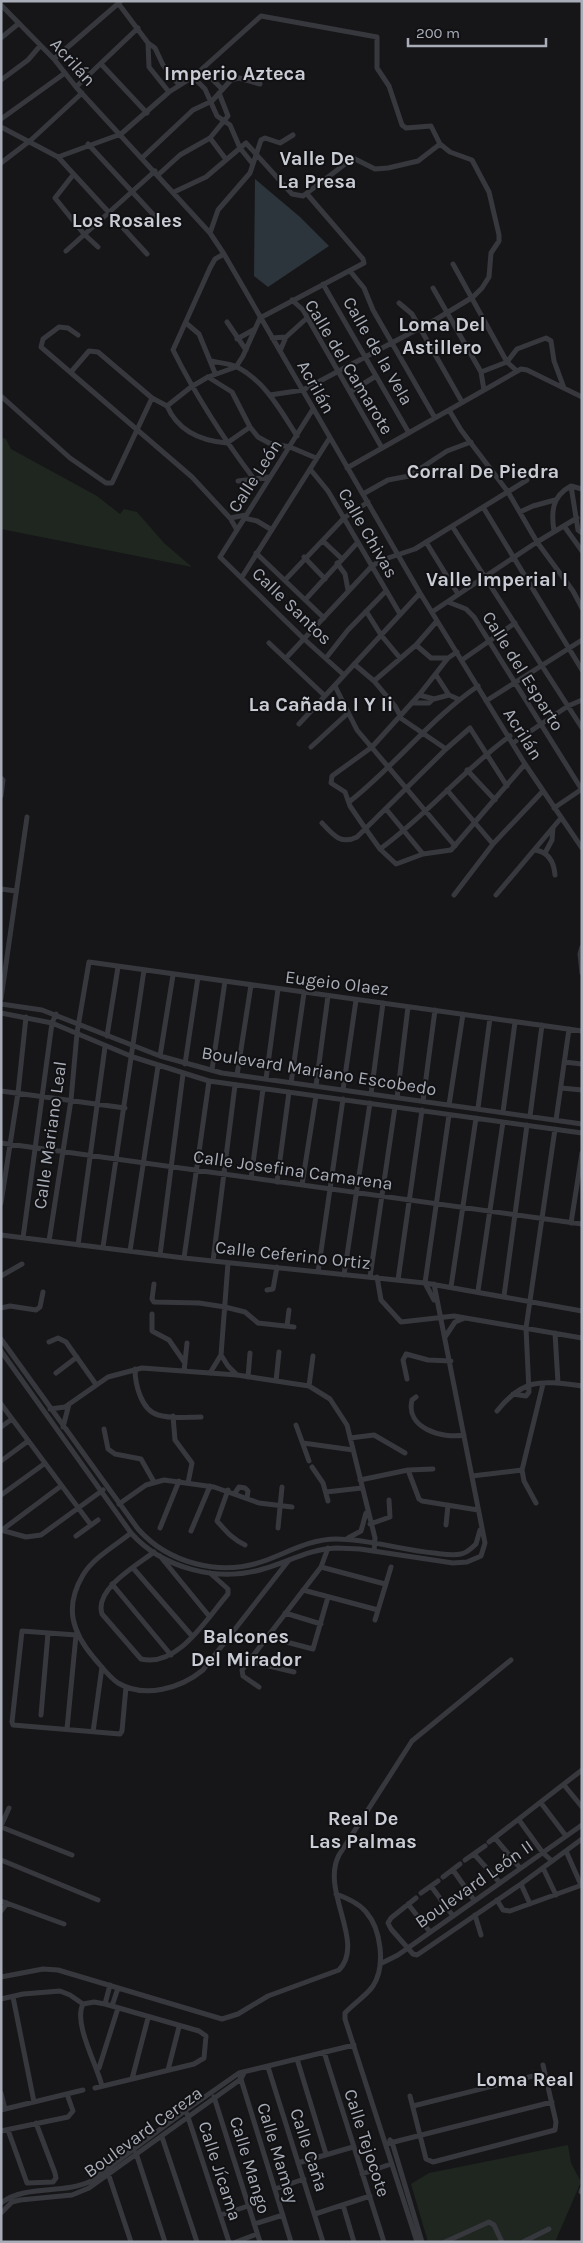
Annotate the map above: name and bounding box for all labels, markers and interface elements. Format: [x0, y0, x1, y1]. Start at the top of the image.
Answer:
scale bar [408, 15, 546, 47]
text: 200 m [416, 24, 460, 42]
street label: Acrilán [46, 33, 100, 91]
district label: Imperio Azteca [164, 62, 306, 85]
district label: Valle De La Presa [278, 147, 356, 193]
district label: Los Rosales [72, 209, 182, 232]
street label: Calle de la Vela [338, 293, 418, 409]
street label: Calle del Camarote [300, 295, 398, 439]
district label: Loma Del Astillero [398, 313, 486, 359]
street label: Acrilán [292, 357, 340, 417]
street label: Calle León [223, 435, 287, 517]
district label: Corral De Piedra [407, 460, 559, 483]
street label: Calle Chivas [333, 484, 403, 582]
street label: Calle Santos [248, 563, 336, 649]
district label: Valle Imperial I [426, 568, 568, 591]
street label: Calle del Esparto [477, 607, 569, 735]
district label: La Cañada I Y Ii [249, 693, 393, 716]
street label: Acrilán [498, 704, 548, 764]
street label: Eugeio Olaez [284, 966, 390, 1000]
street label: Boulevard Mariano Escobedo [200, 1042, 438, 1100]
street label: Calle Mariano Leal [29, 1060, 71, 1210]
street label: Calle Josefina Camarena [192, 1145, 394, 1195]
street label: Calle Ceferino Ortiz [214, 1236, 372, 1274]
district label: Balcones Del Mirador [191, 1625, 301, 1671]
district label: Real De Las Palmas [309, 1807, 417, 1853]
street label: Boulevard León II [411, 1835, 537, 1933]
district label: Loma Real [476, 2068, 574, 2091]
street label: Boulevard Cereza [79, 2082, 207, 2182]
street label: Calle Tejocote [339, 2086, 395, 2200]
street label: Calle Mamey [252, 2100, 304, 2207]
street label: Calle Caña [285, 2106, 333, 2194]
street label: Calle Mango [225, 2114, 275, 2216]
street label: Calle Jícama [194, 2119, 246, 2223]

